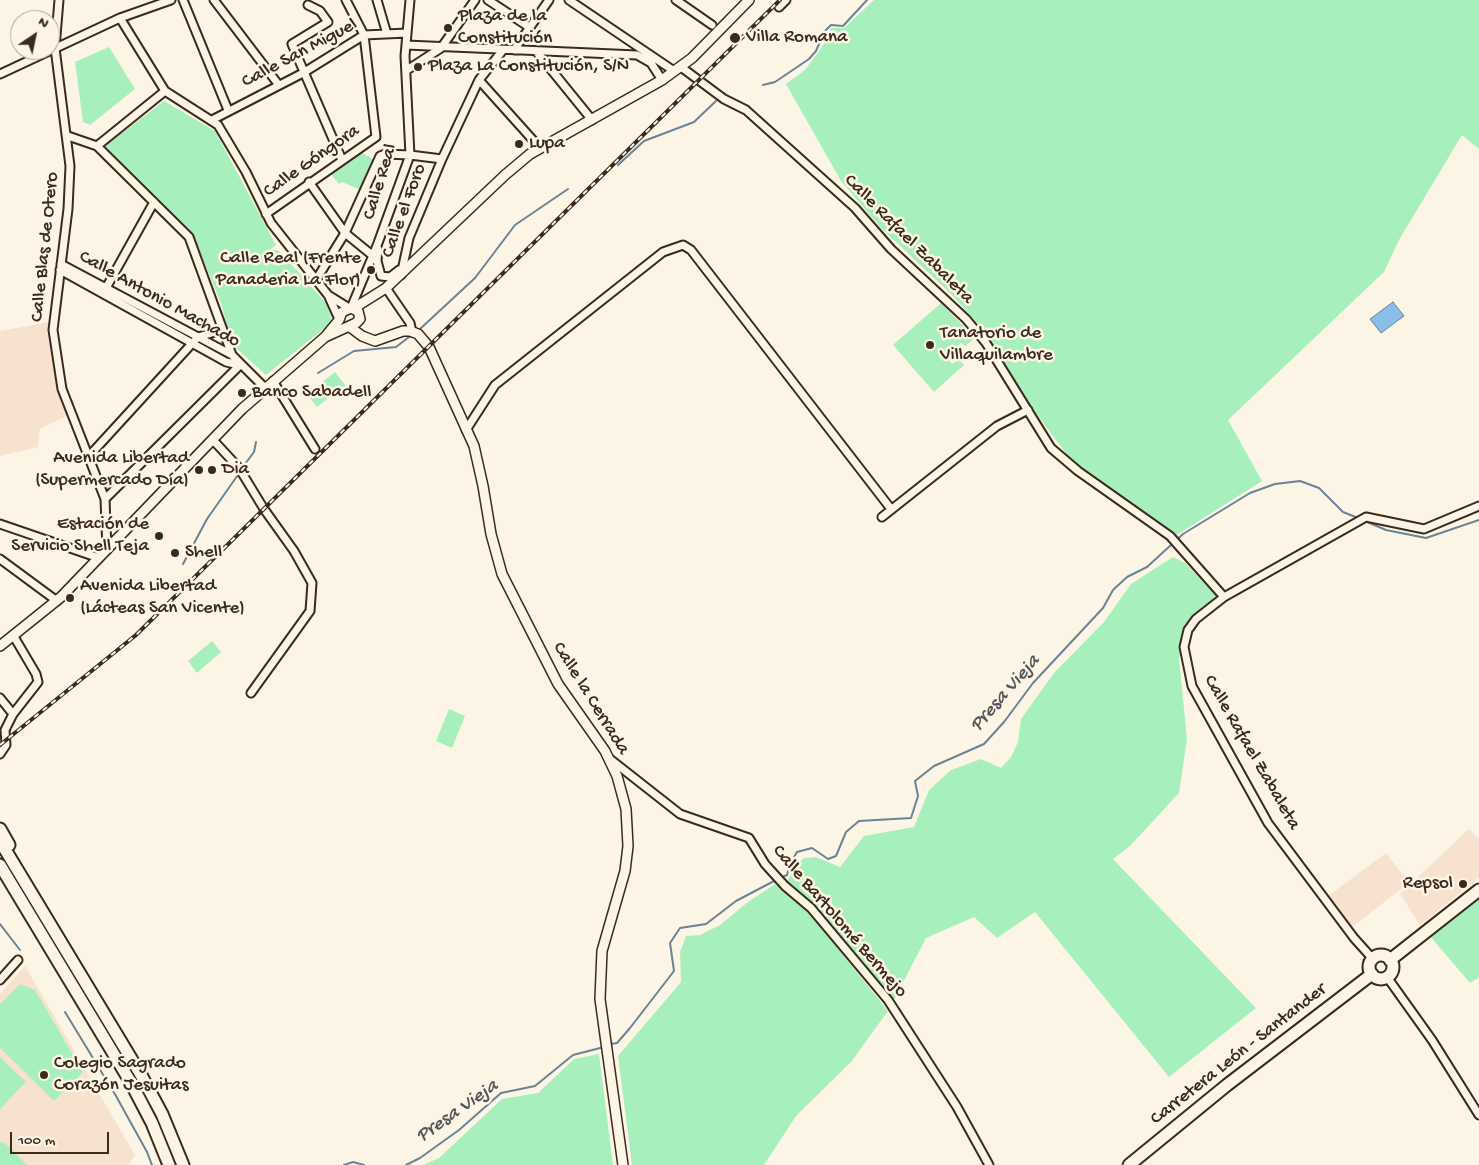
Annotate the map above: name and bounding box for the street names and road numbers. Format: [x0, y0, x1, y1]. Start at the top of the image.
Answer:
street label: Calle San Miguel [238, 14, 362, 94]
street label: Calle Góngora [259, 120, 365, 204]
street label: Calle Real [359, 141, 403, 223]
street label: Calle el Foro [377, 161, 433, 261]
street label: Calle Rafael Zabaleta [838, 170, 978, 310]
street label: Calle Blas de Otero [27, 171, 65, 323]
street label: Calle Antonio Machado [74, 246, 244, 354]
street label: Calle la Cerrada [546, 638, 634, 760]
street label: Calle Rafael Zabaleta [1197, 672, 1305, 834]
street label: Calle Bartolomé Bermejo [766, 841, 912, 1003]
street label: Carretera León - Santander [1146, 979, 1332, 1131]

